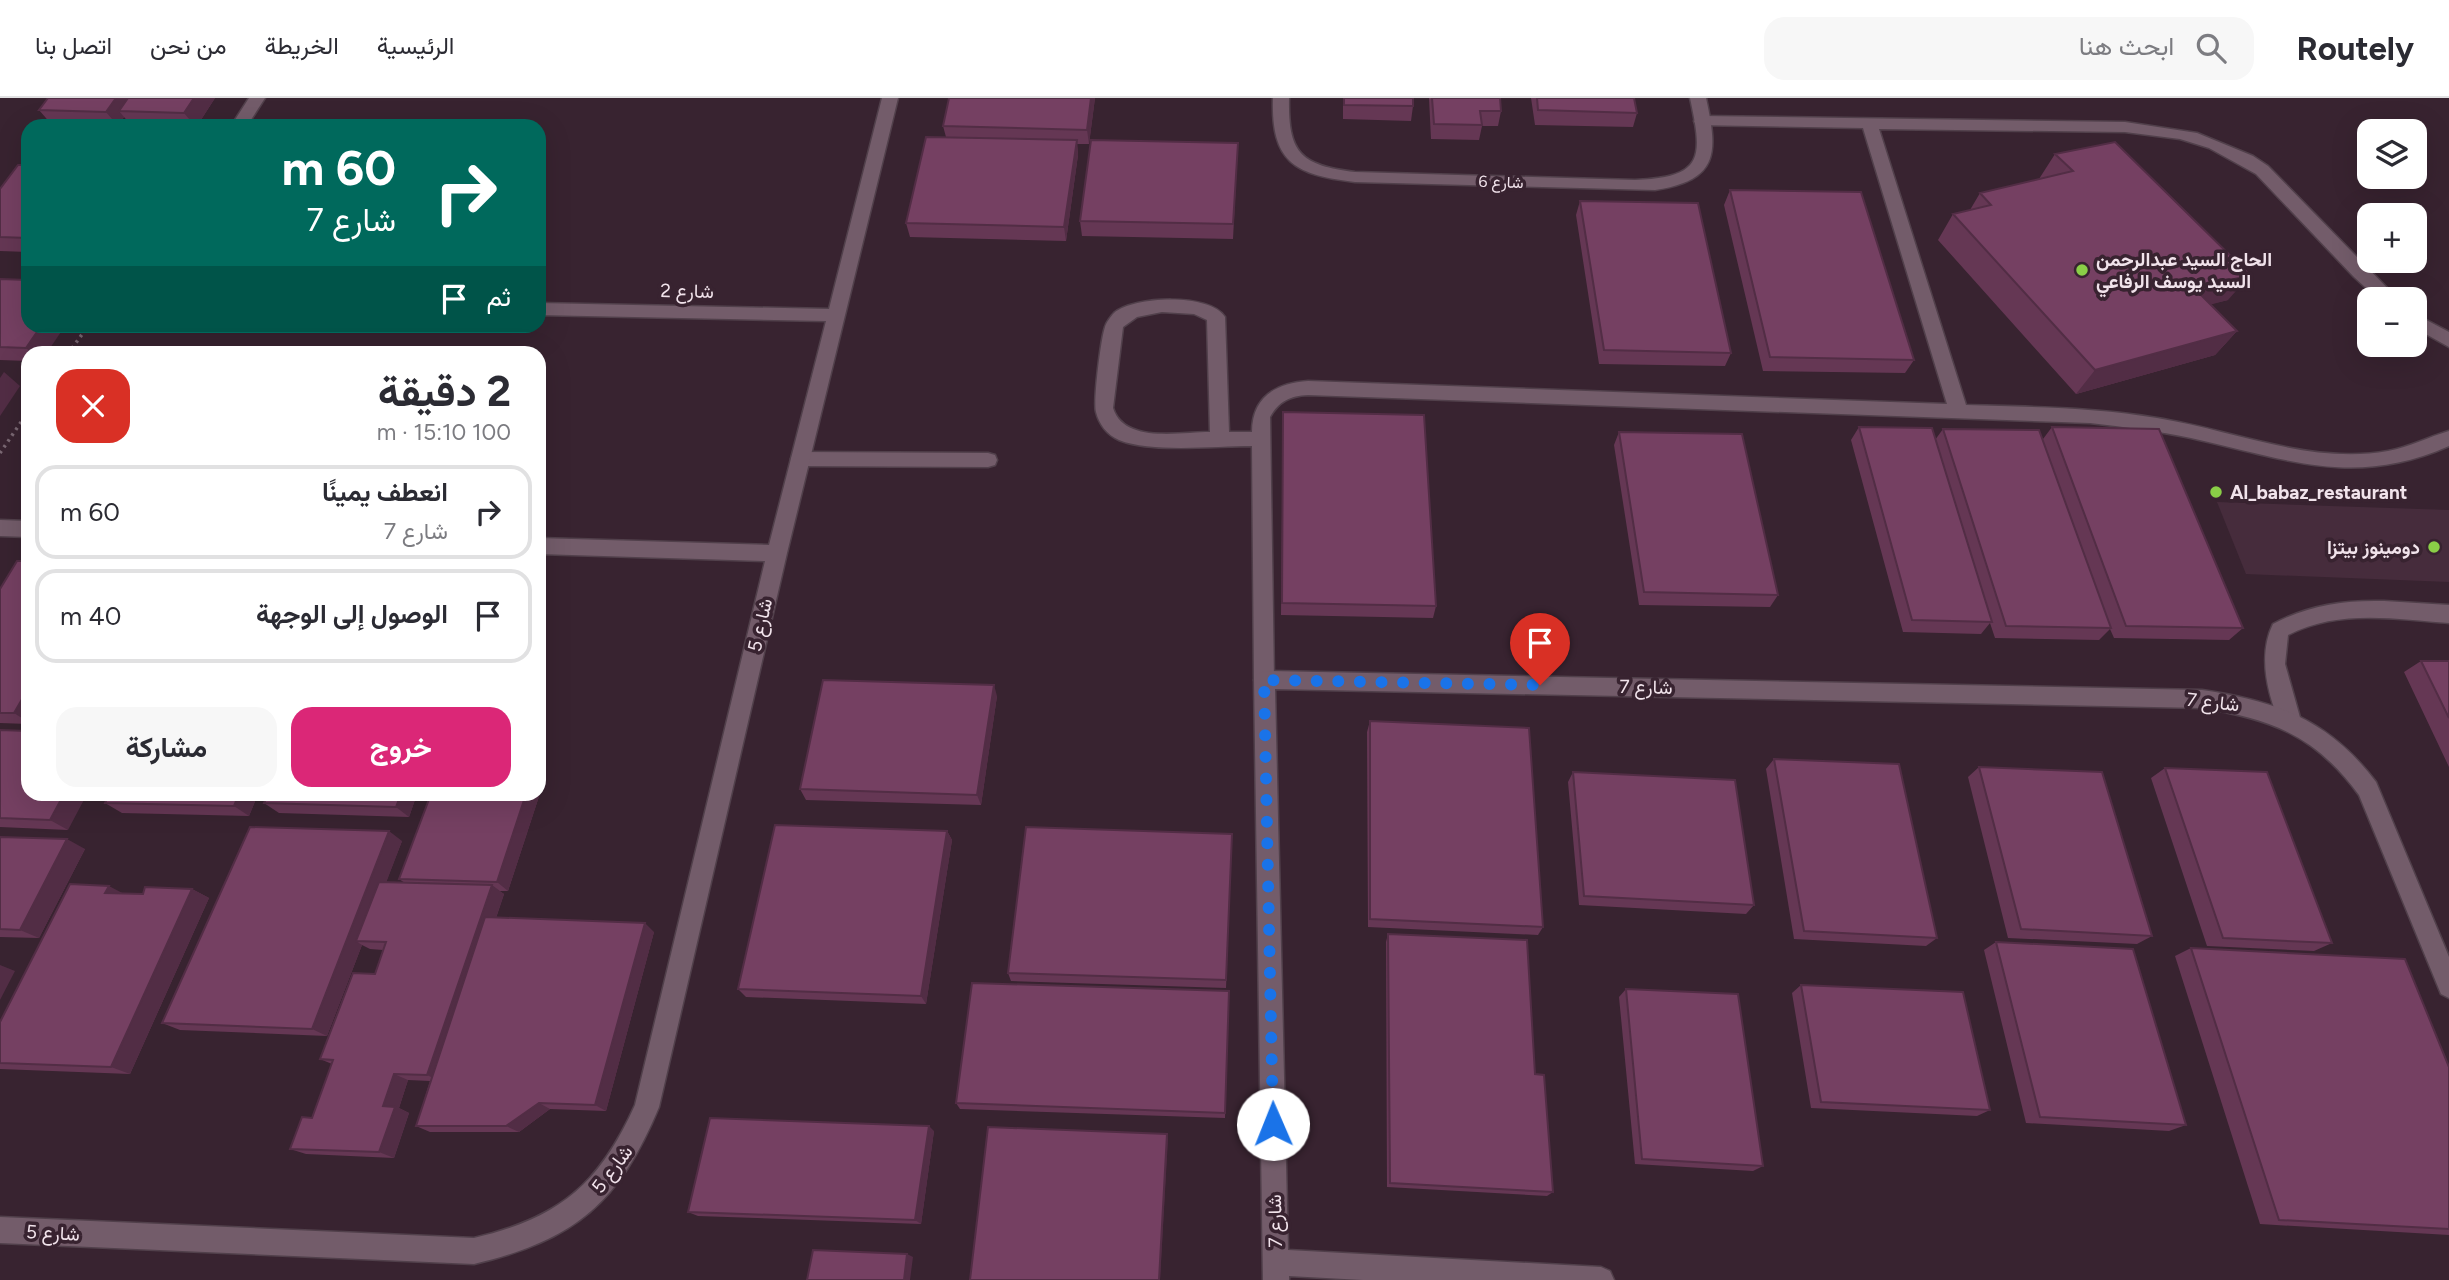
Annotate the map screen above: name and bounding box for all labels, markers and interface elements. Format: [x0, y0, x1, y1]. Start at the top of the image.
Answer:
search box [1764, 17, 2254, 80]
icon: search [2192, 29, 2230, 67]
text: Routely [2296, 29, 2414, 68]
text: ابحث هنا [2079, 30, 2174, 62]
text: اتصل بنا [35, 31, 112, 60]
text: من نحن [150, 31, 227, 60]
text: الخريطة [265, 31, 339, 60]
text: الرئيسية [377, 31, 454, 60]
map controls [2357, 119, 2427, 357]
button: layers [2357, 119, 2427, 189]
text: 60 m [281, 138, 396, 197]
icon: right [420, 147, 511, 238]
street label: شارع 6 [1478, 172, 1524, 194]
text: شارع 7 [307, 201, 396, 239]
button: + [2357, 203, 2427, 273]
place label: الحاج السيد عبدالرحمن السيد يوسف الرفاعي [2096, 248, 2272, 298]
marker: الحاج السيد عبدالرحمن السيد يوسف الرفاعي [2074, 262, 2090, 278]
street label: شارع 2 [660, 279, 714, 304]
icon: arrive [435, 280, 473, 318]
text: ثم [487, 281, 511, 313]
button: − [2357, 287, 2427, 357]
text: 2 دقيقة [378, 366, 511, 417]
button: close [56, 369, 130, 443]
text: 100 m · 15:10 [377, 418, 511, 446]
text: انعطف يمينًا [322, 476, 448, 508]
place label: Al_babaz_restaurant [2230, 481, 2408, 504]
marker: Al_babaz_restaurant [2208, 484, 2224, 500]
icon: right [469, 493, 507, 531]
text: 60 m [60, 496, 120, 528]
text: شارع 7 [384, 517, 448, 545]
place label: دومينوز بيتزا [2327, 536, 2420, 560]
marker: دومينوز بيتزا [2426, 539, 2442, 555]
street label: شارع 5 [743, 596, 778, 654]
icon: arrive [469, 597, 507, 635]
text: الوصول إلى الوجهة [256, 598, 448, 630]
text: 40 m [60, 600, 121, 632]
pin [1510, 613, 1570, 685]
icon: arrive [1521, 624, 1559, 662]
street label: شارع 7 [1619, 675, 1673, 700]
street label: شارع 7 [2185, 688, 2241, 717]
button: مشاركة [56, 707, 277, 787]
button: خروج [291, 707, 511, 787]
position arrow [1236, 1087, 1310, 1161]
street label: شارع 5 [587, 1141, 638, 1198]
street label: شارع 7 [1263, 1194, 1288, 1248]
street label: شارع 5 [25, 1220, 80, 1247]

